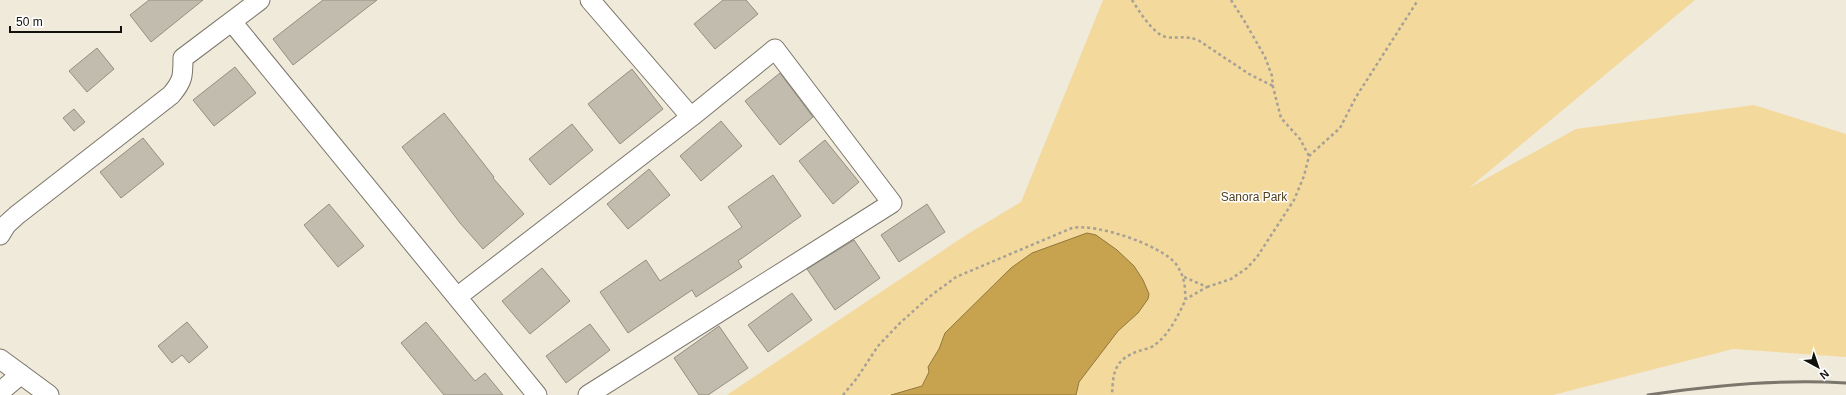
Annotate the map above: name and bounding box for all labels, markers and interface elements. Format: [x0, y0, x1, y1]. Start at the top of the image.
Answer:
scale bar [10, 8, 121, 34]
text: 50 m [16, 15, 43, 29]
park label: Sanora Park [1221, 190, 1288, 204]
north arrow [1798, 347, 1838, 387]
text: N [1817, 368, 1831, 382]

